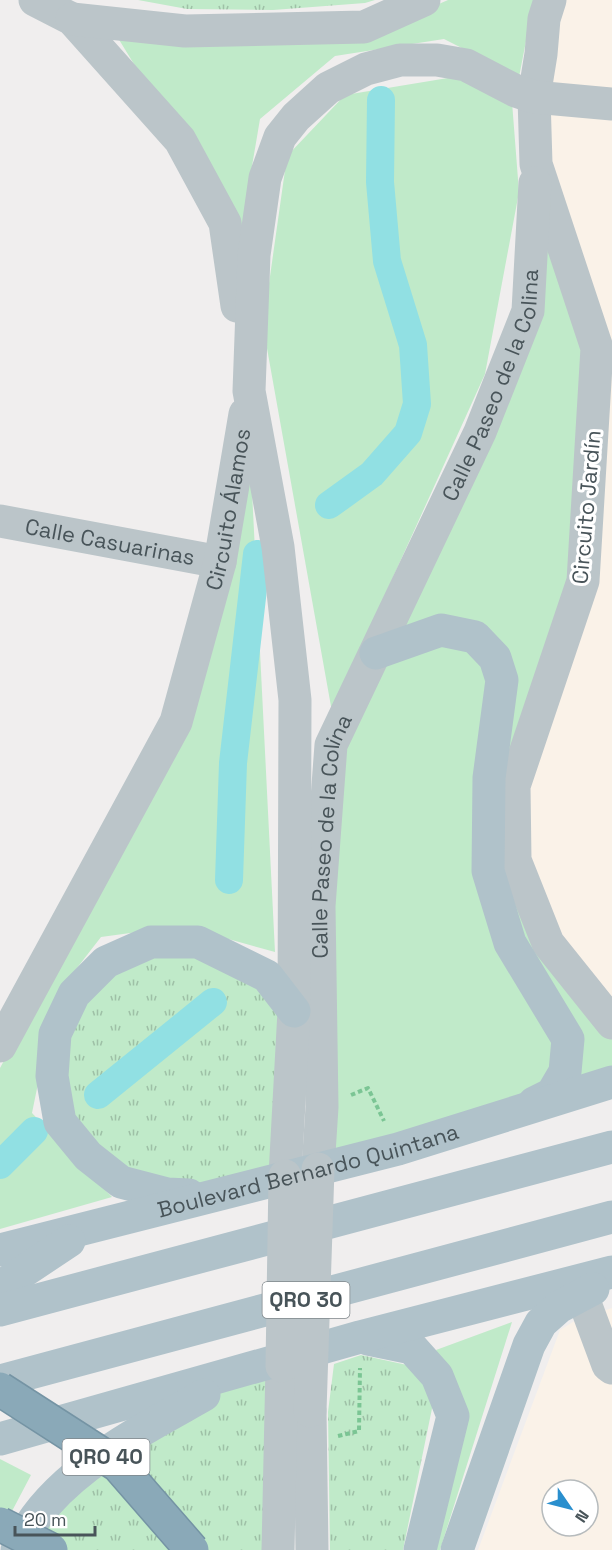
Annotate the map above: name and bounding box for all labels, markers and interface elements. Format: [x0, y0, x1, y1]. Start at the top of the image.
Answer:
street label: Calle Paseo de la Colina [435, 268, 544, 505]
street label: Circuito Álamos [199, 426, 256, 593]
street label: Circuito Jardín [565, 429, 607, 585]
street label: Calle Casuarinas [23, 512, 197, 571]
street label: Calle Paseo de la Colina [305, 709, 358, 959]
street label: Boulevard Bernardo Quintana [154, 1117, 462, 1224]
road number: QRO 30 [262, 1282, 350, 1318]
road number: QRO 40 [63, 1439, 150, 1475]
north arrow [540, 1478, 600, 1538]
scale bar [15, 1499, 94, 1537]
text: N [570, 1506, 594, 1527]
text: 20 m [24, 1508, 67, 1531]

